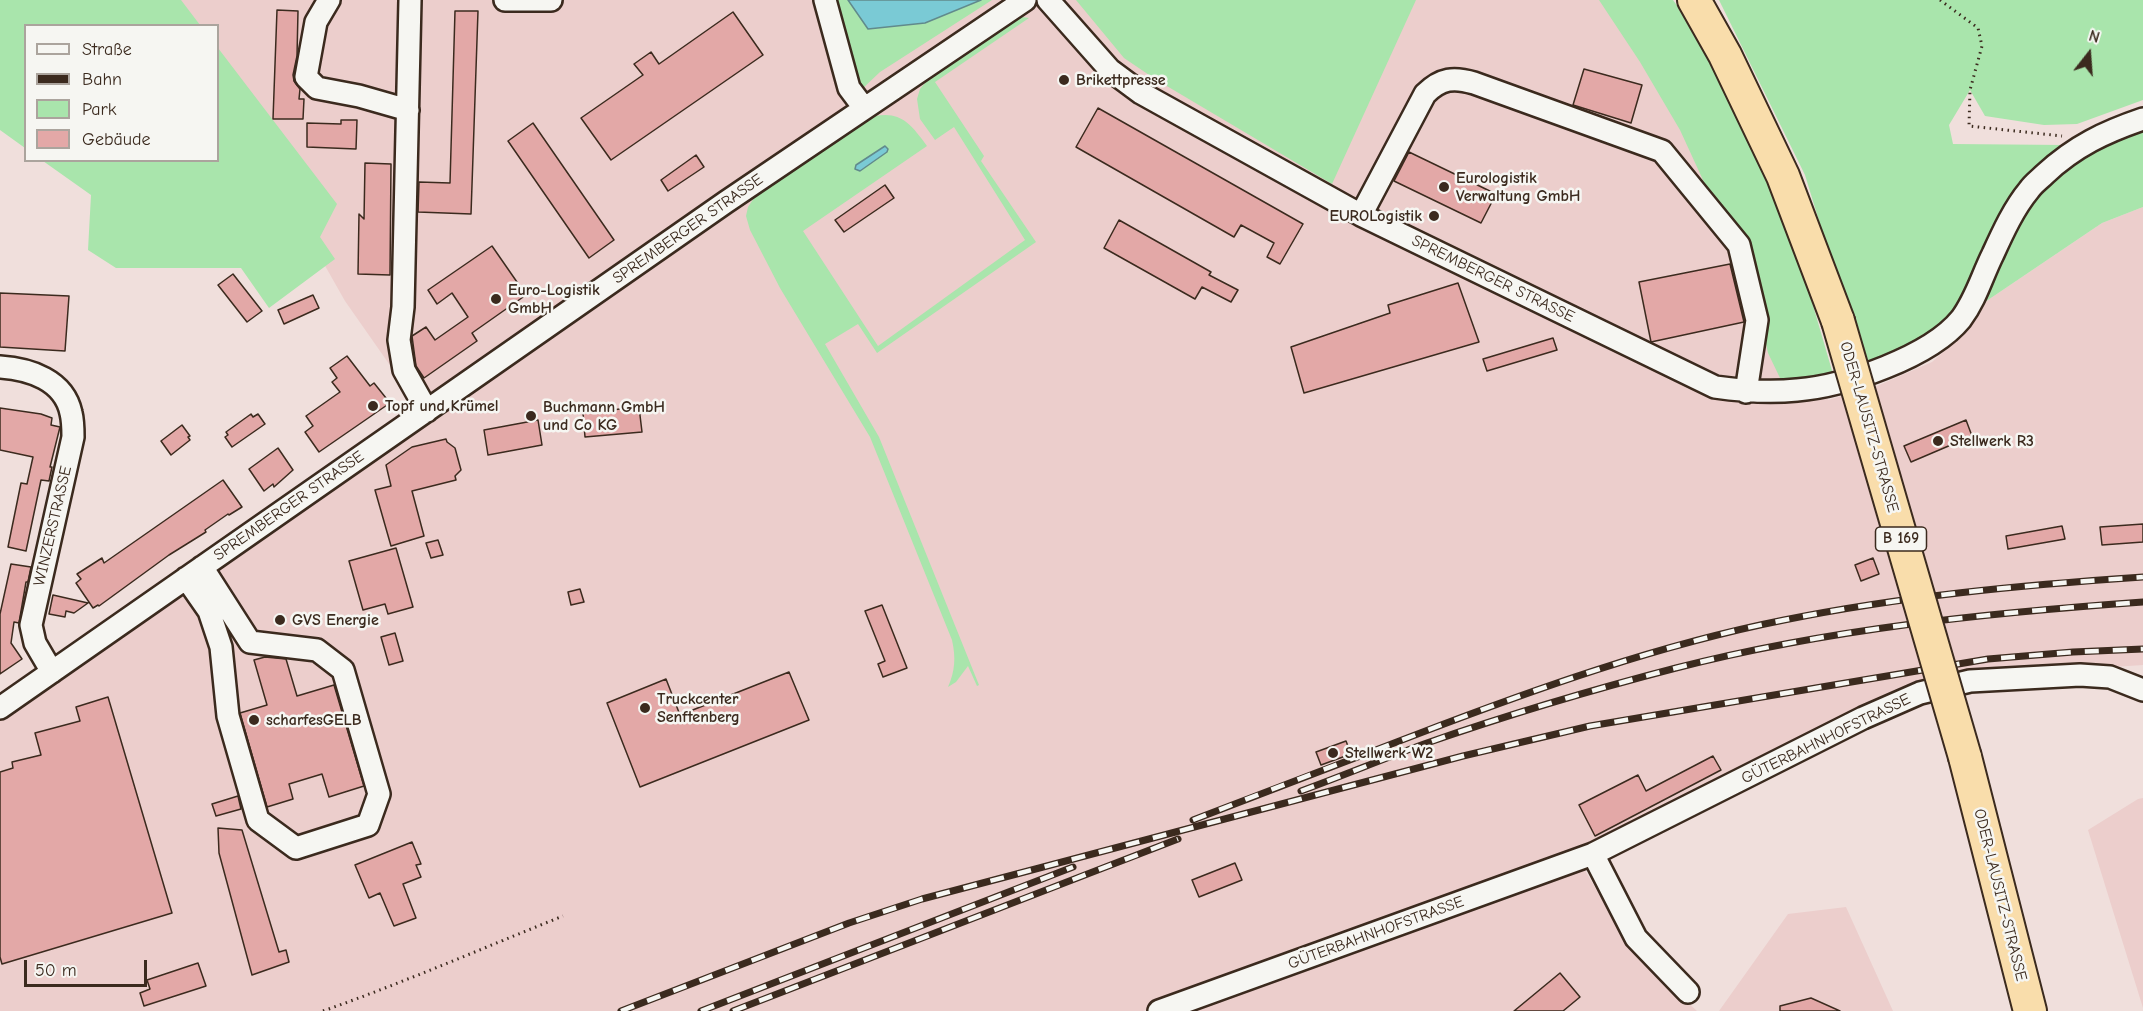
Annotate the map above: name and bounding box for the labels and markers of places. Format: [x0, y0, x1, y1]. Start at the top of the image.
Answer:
place label: Brikettpresse [1076, 70, 1166, 90]
marker: Brikettpresse [1057, 73, 1071, 87]
place label: Eurologistik Verwaltung GmbH [1456, 168, 1580, 206]
marker: Eurologistik Verwaltung GmbH [1437, 180, 1451, 194]
place label: EUROLogistik [1329, 206, 1422, 226]
marker: EUROLogistik [1427, 209, 1441, 223]
place label: Euro-Logistik GmbH [508, 280, 600, 318]
marker: Euro-Logistik GmbH [489, 292, 503, 306]
place label: Topf und Krümel [385, 396, 499, 416]
place label: Buchmann GmbH und Co KG [543, 397, 665, 435]
marker: Topf und Krümel [366, 399, 380, 413]
marker: Buchmann GmbH und Co KG [524, 409, 538, 423]
place label: Stellwerk R3 [1950, 431, 2034, 451]
marker: Stellwerk R3 [1931, 434, 1945, 448]
place label: GVS Energie [292, 610, 379, 630]
marker: GVS Energie [273, 613, 287, 627]
place label: Truckcenter Senftenberg [657, 689, 740, 727]
marker: Truckcenter Senftenberg [638, 701, 652, 715]
place label: scharfesGELB [266, 710, 362, 730]
marker: scharfesGELB [247, 713, 261, 727]
place label: Stellwerk W2 [1345, 743, 1433, 763]
marker: Stellwerk W2 [1326, 746, 1340, 760]

